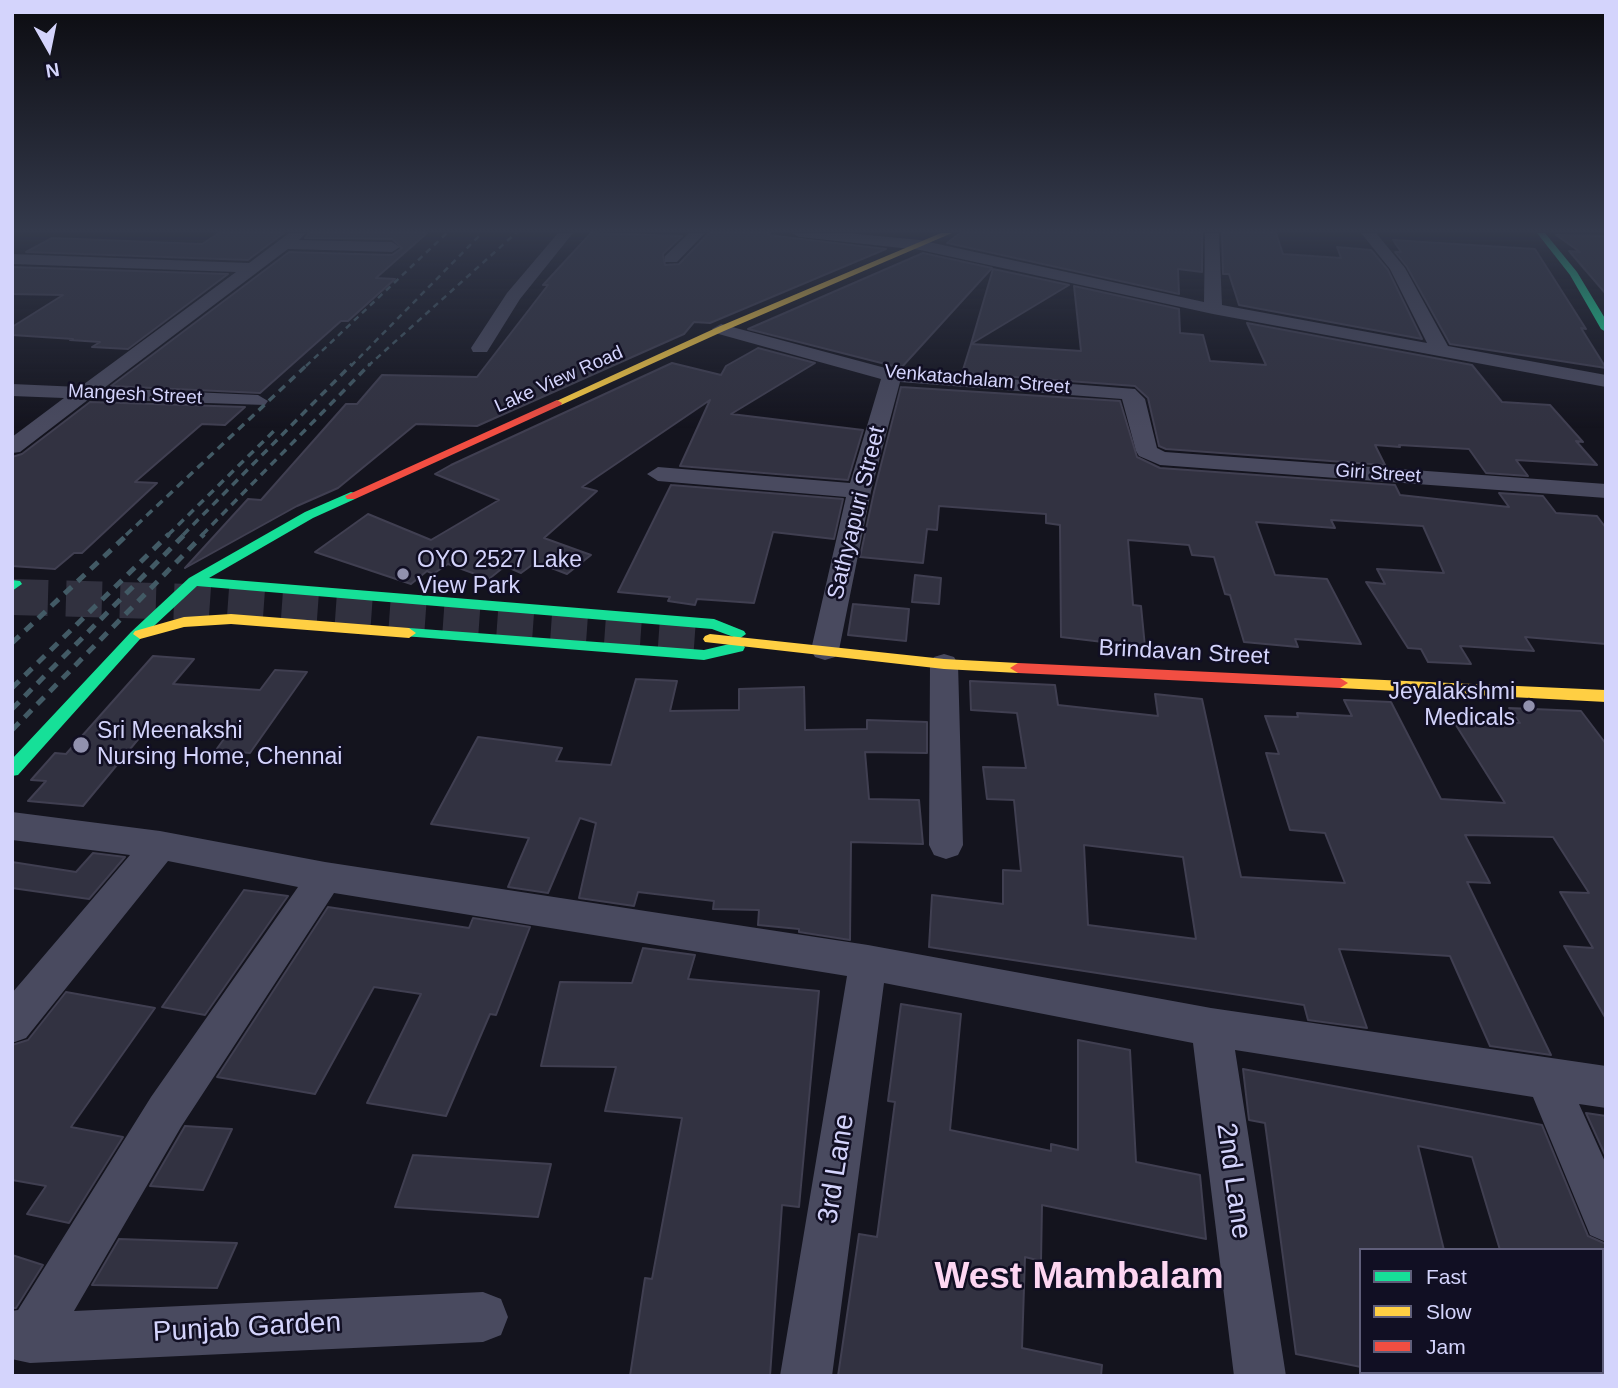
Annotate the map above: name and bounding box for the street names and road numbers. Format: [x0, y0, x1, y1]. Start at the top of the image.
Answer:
street label: Lake View Road [491, 342, 627, 418]
street label: Venkatachalam Street [883, 361, 1071, 399]
street label: Mangesh Street [67, 380, 203, 410]
street label: Sathyapuri Street [822, 423, 892, 603]
street label: Giri Street [1335, 460, 1421, 488]
street label: Brindavan Street [1098, 635, 1270, 671]
street label: 3rd Lane [812, 1112, 862, 1226]
street label: 2nd Lane [1208, 1121, 1258, 1241]
street label: Punjab Garden [152, 1306, 342, 1350]

